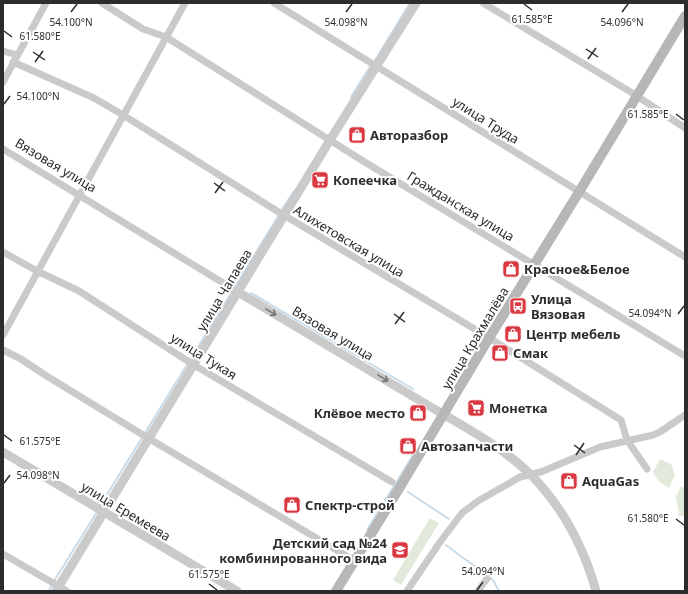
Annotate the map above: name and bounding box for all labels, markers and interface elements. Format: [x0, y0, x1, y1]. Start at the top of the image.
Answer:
text: 61.585°E [511, 12, 553, 26]
text: 54.100°N [49, 15, 93, 29]
text: 54.098°N [324, 15, 368, 29]
text: 54.096°N [600, 15, 644, 29]
text: 61.580°E [19, 29, 61, 43]
text: 54.100°N [16, 89, 60, 103]
street label: улица Труда [449, 92, 523, 148]
text: 61.585°E [627, 107, 669, 121]
shop icon: Авторазбор [347, 125, 367, 145]
place label: Авторазбор [370, 126, 448, 144]
street label: Вязовая улица [12, 134, 100, 196]
street label: Гражданская улица [404, 167, 518, 245]
supermarket icon: Копеечка [310, 170, 330, 190]
place label: Копеечка [333, 171, 397, 189]
street label: Алихетовская улица [290, 201, 408, 281]
street label: улица Чапаева [192, 245, 256, 335]
shop icon: Красное&Белое [501, 259, 521, 279]
place label: Красное&Белое [524, 260, 630, 278]
street label: улица Крахмалёва [437, 283, 513, 393]
place label: Улица Вязовая [531, 290, 585, 323]
bus stop icon: Улица Вязовая [508, 296, 528, 316]
street label: Вязовая улица [289, 302, 377, 364]
text: 54.094°N [628, 306, 672, 320]
one-way arrow [265, 308, 277, 316]
shop icon: Центр мебель [503, 324, 523, 344]
place label: Центр мебель [526, 325, 621, 343]
street label: улица Тукая [167, 328, 241, 384]
shop icon: Смак [490, 343, 510, 363]
place label: Смак [513, 344, 548, 362]
one-way arrow [377, 375, 389, 383]
supermarket icon: Монетка [466, 398, 486, 418]
place label: Монетка [489, 399, 547, 417]
shop icon: Клёвое место [408, 403, 428, 423]
place label: Клёвое место [314, 404, 405, 422]
text: 61.575°E [19, 434, 61, 448]
shop icon: Автозапчасти [398, 436, 418, 456]
place label: Автозапчасти [421, 437, 513, 455]
text: 54.098°N [16, 468, 60, 482]
shop icon: AquaGas [559, 471, 579, 491]
place label: AquaGas [582, 472, 639, 490]
street label: улица Еремеева [78, 477, 174, 545]
shop icon: Спектр-строй [282, 495, 302, 515]
place label: Спектр-строй [305, 496, 395, 514]
text: 61.580°E [627, 511, 669, 525]
place label: Детский сад №24 комбинированного вида [219, 534, 388, 567]
school or university icon: Детский сад №24 комбинированного вида [390, 540, 410, 560]
text: 54.094°N [461, 564, 505, 578]
text: 61.575°E [188, 567, 230, 581]

